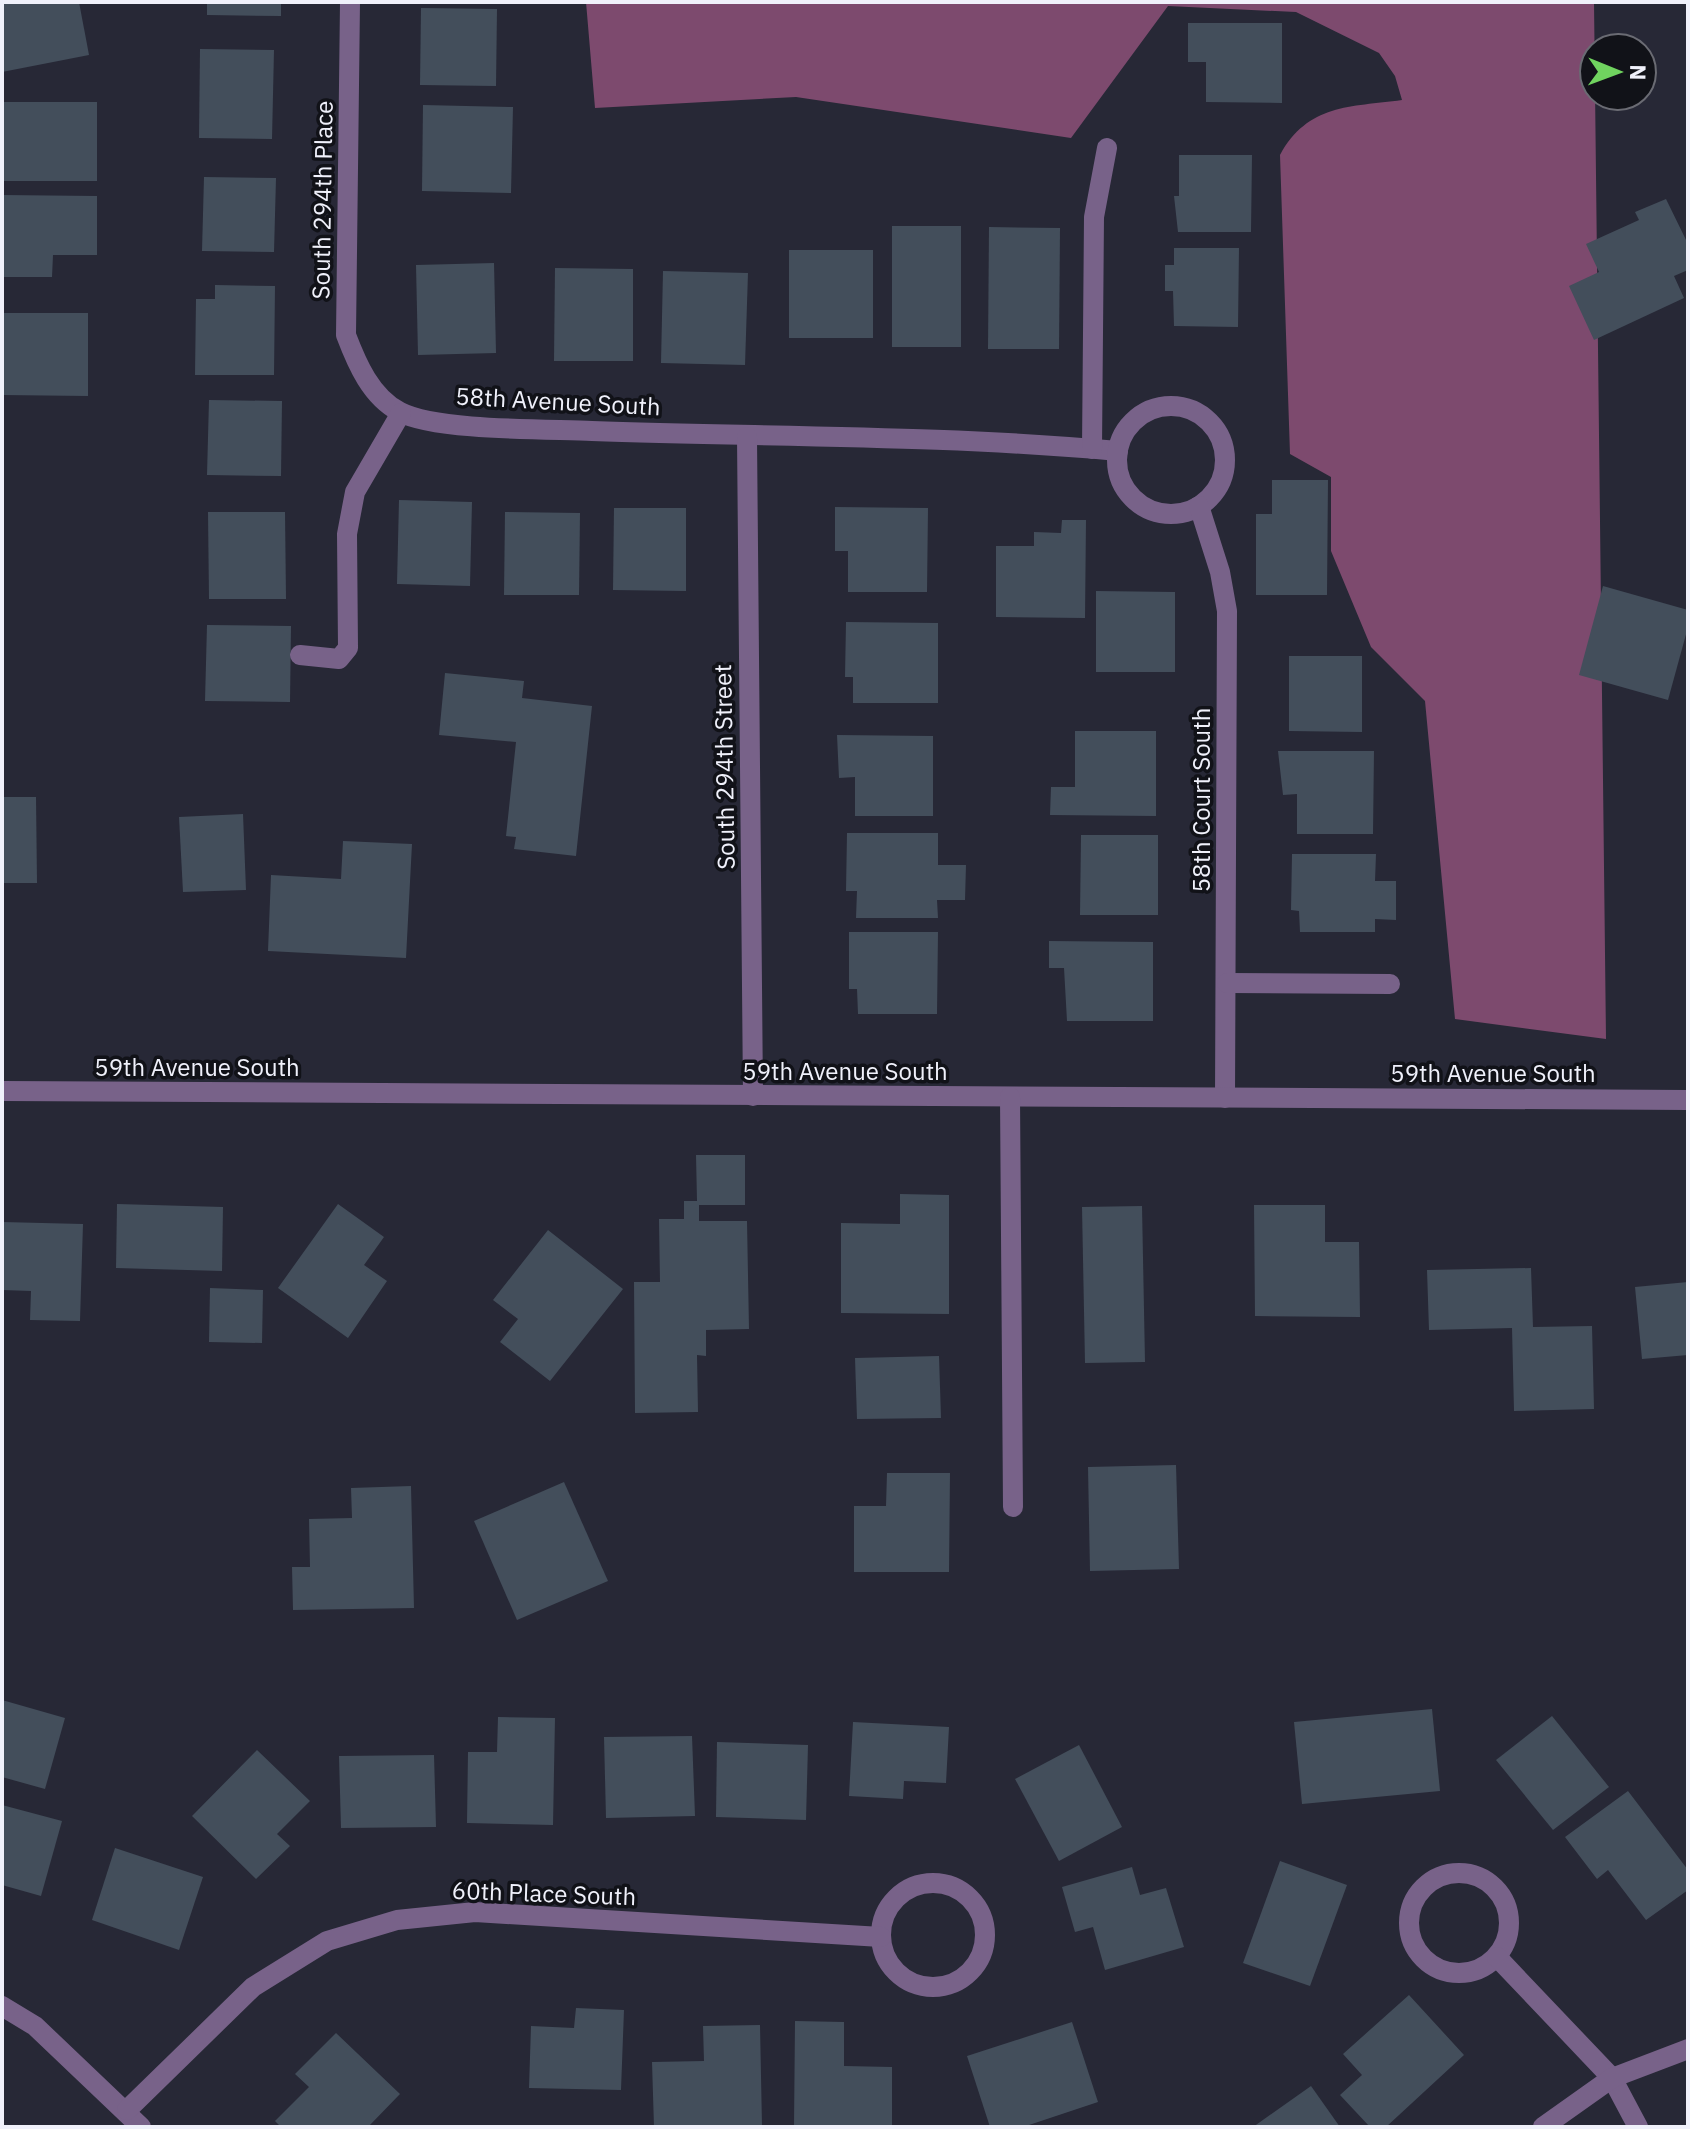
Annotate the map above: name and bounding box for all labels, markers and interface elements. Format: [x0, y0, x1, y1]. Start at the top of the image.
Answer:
north arrow [1578, 32, 1658, 112]
text: N [1624, 64, 1653, 81]
street label: South 294th Place [304, 100, 340, 300]
street label: 58th Avenue South [455, 380, 661, 422]
street label: South 294th Street [706, 664, 742, 870]
street label: 58th Court South [1185, 708, 1217, 892]
street label: 59th Avenue South [94, 1051, 300, 1083]
street label: 59th Avenue South [742, 1055, 948, 1087]
street label: 59th Avenue South [1390, 1057, 1596, 1089]
street label: 60th Place South [451, 1874, 637, 1912]

